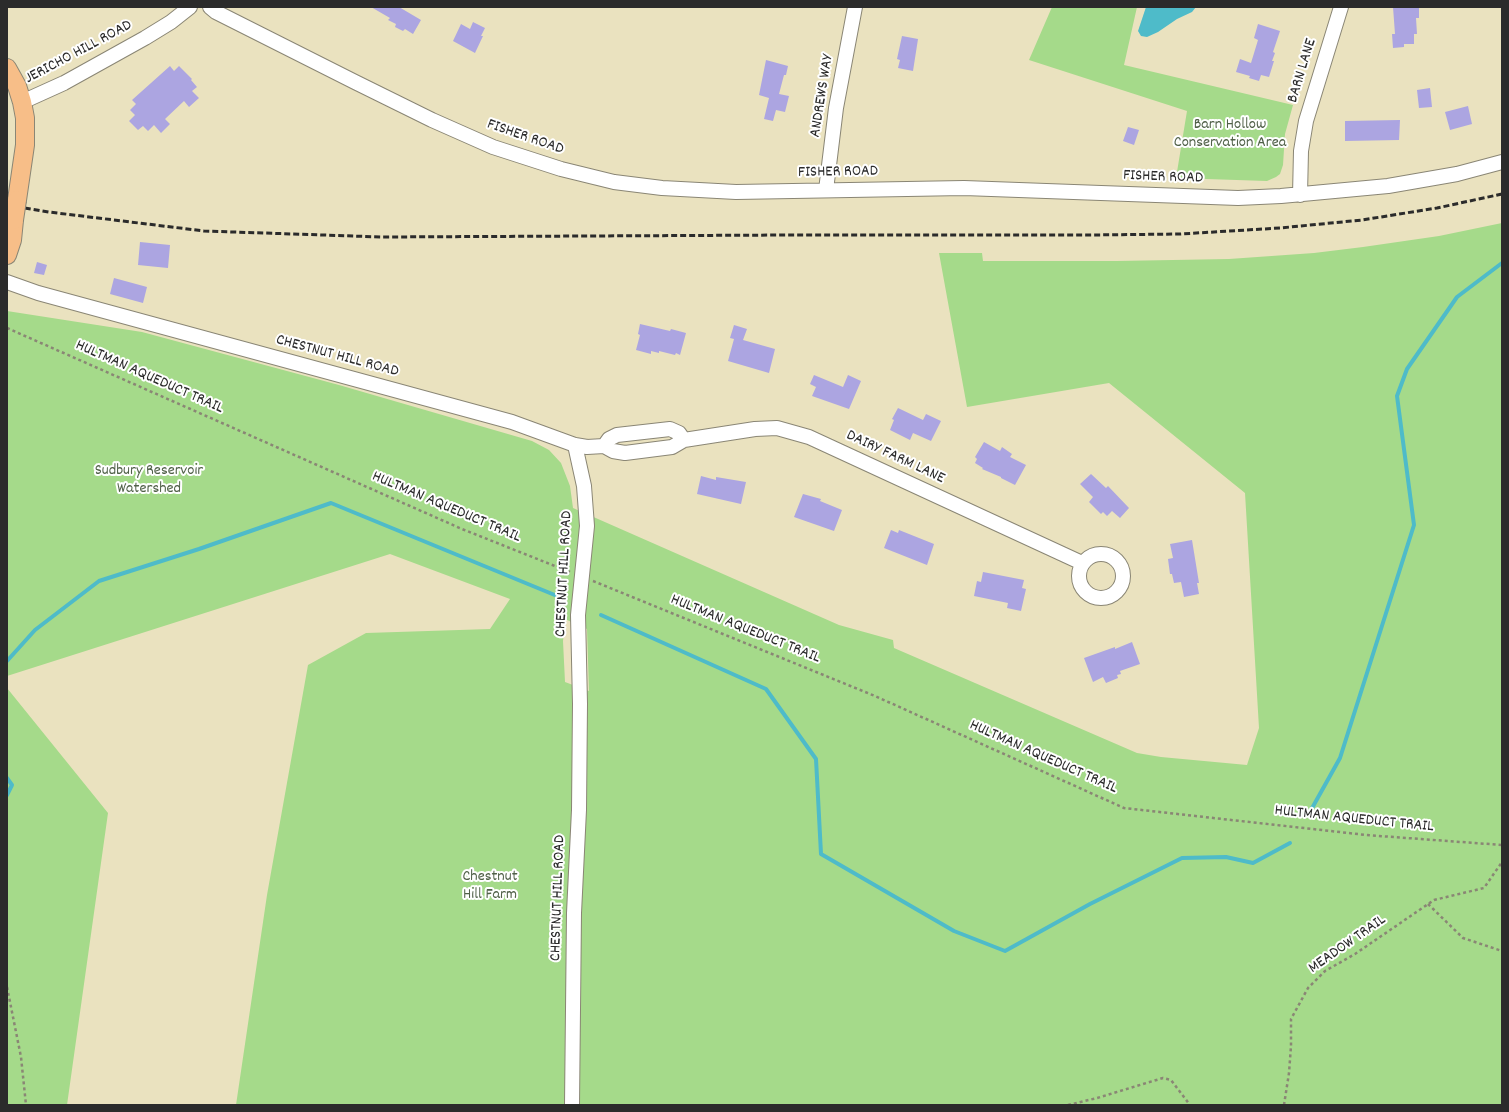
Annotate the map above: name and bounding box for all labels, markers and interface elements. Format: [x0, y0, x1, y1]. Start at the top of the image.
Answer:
street label: JERICHO HILL ROAD [22, 17, 136, 89]
street label: BARN LANE [1284, 37, 1322, 105]
street label: ANDREWS WAY [807, 53, 839, 139]
street label: FISHER ROAD [484, 116, 566, 160]
park label: Barn Hollow Conservation Area [1174, 116, 1286, 154]
street label: FISHER ROAD [798, 163, 878, 183]
street label: FISHER ROAD [1123, 167, 1203, 189]
street label: CHESTNUT HILL ROAD [273, 331, 401, 383]
street label: HULTMAN AQUEDUCT TRAIL [72, 337, 226, 419]
street label: DAIRY FARM LANE [843, 427, 947, 489]
park label: Sudbury Reservoir Watershed [95, 462, 203, 500]
street label: HULTMAN AQUEDUCT TRAIL [369, 468, 523, 548]
street label: CHESTNUT HILL ROAD [552, 510, 578, 638]
street label: HULTMAN AQUEDUCT TRAIL [667, 591, 823, 669]
street label: HULTMAN AQUEDUCT TRAIL [966, 717, 1120, 799]
street label: HULTMAN AQUEDUCT TRAIL [1273, 802, 1435, 838]
street label: CHESTNUT HILL ROAD [547, 835, 571, 961]
park label: Chestnut Hill Farm [462, 868, 518, 906]
street label: MEADOW TRAIL [1306, 911, 1390, 979]

